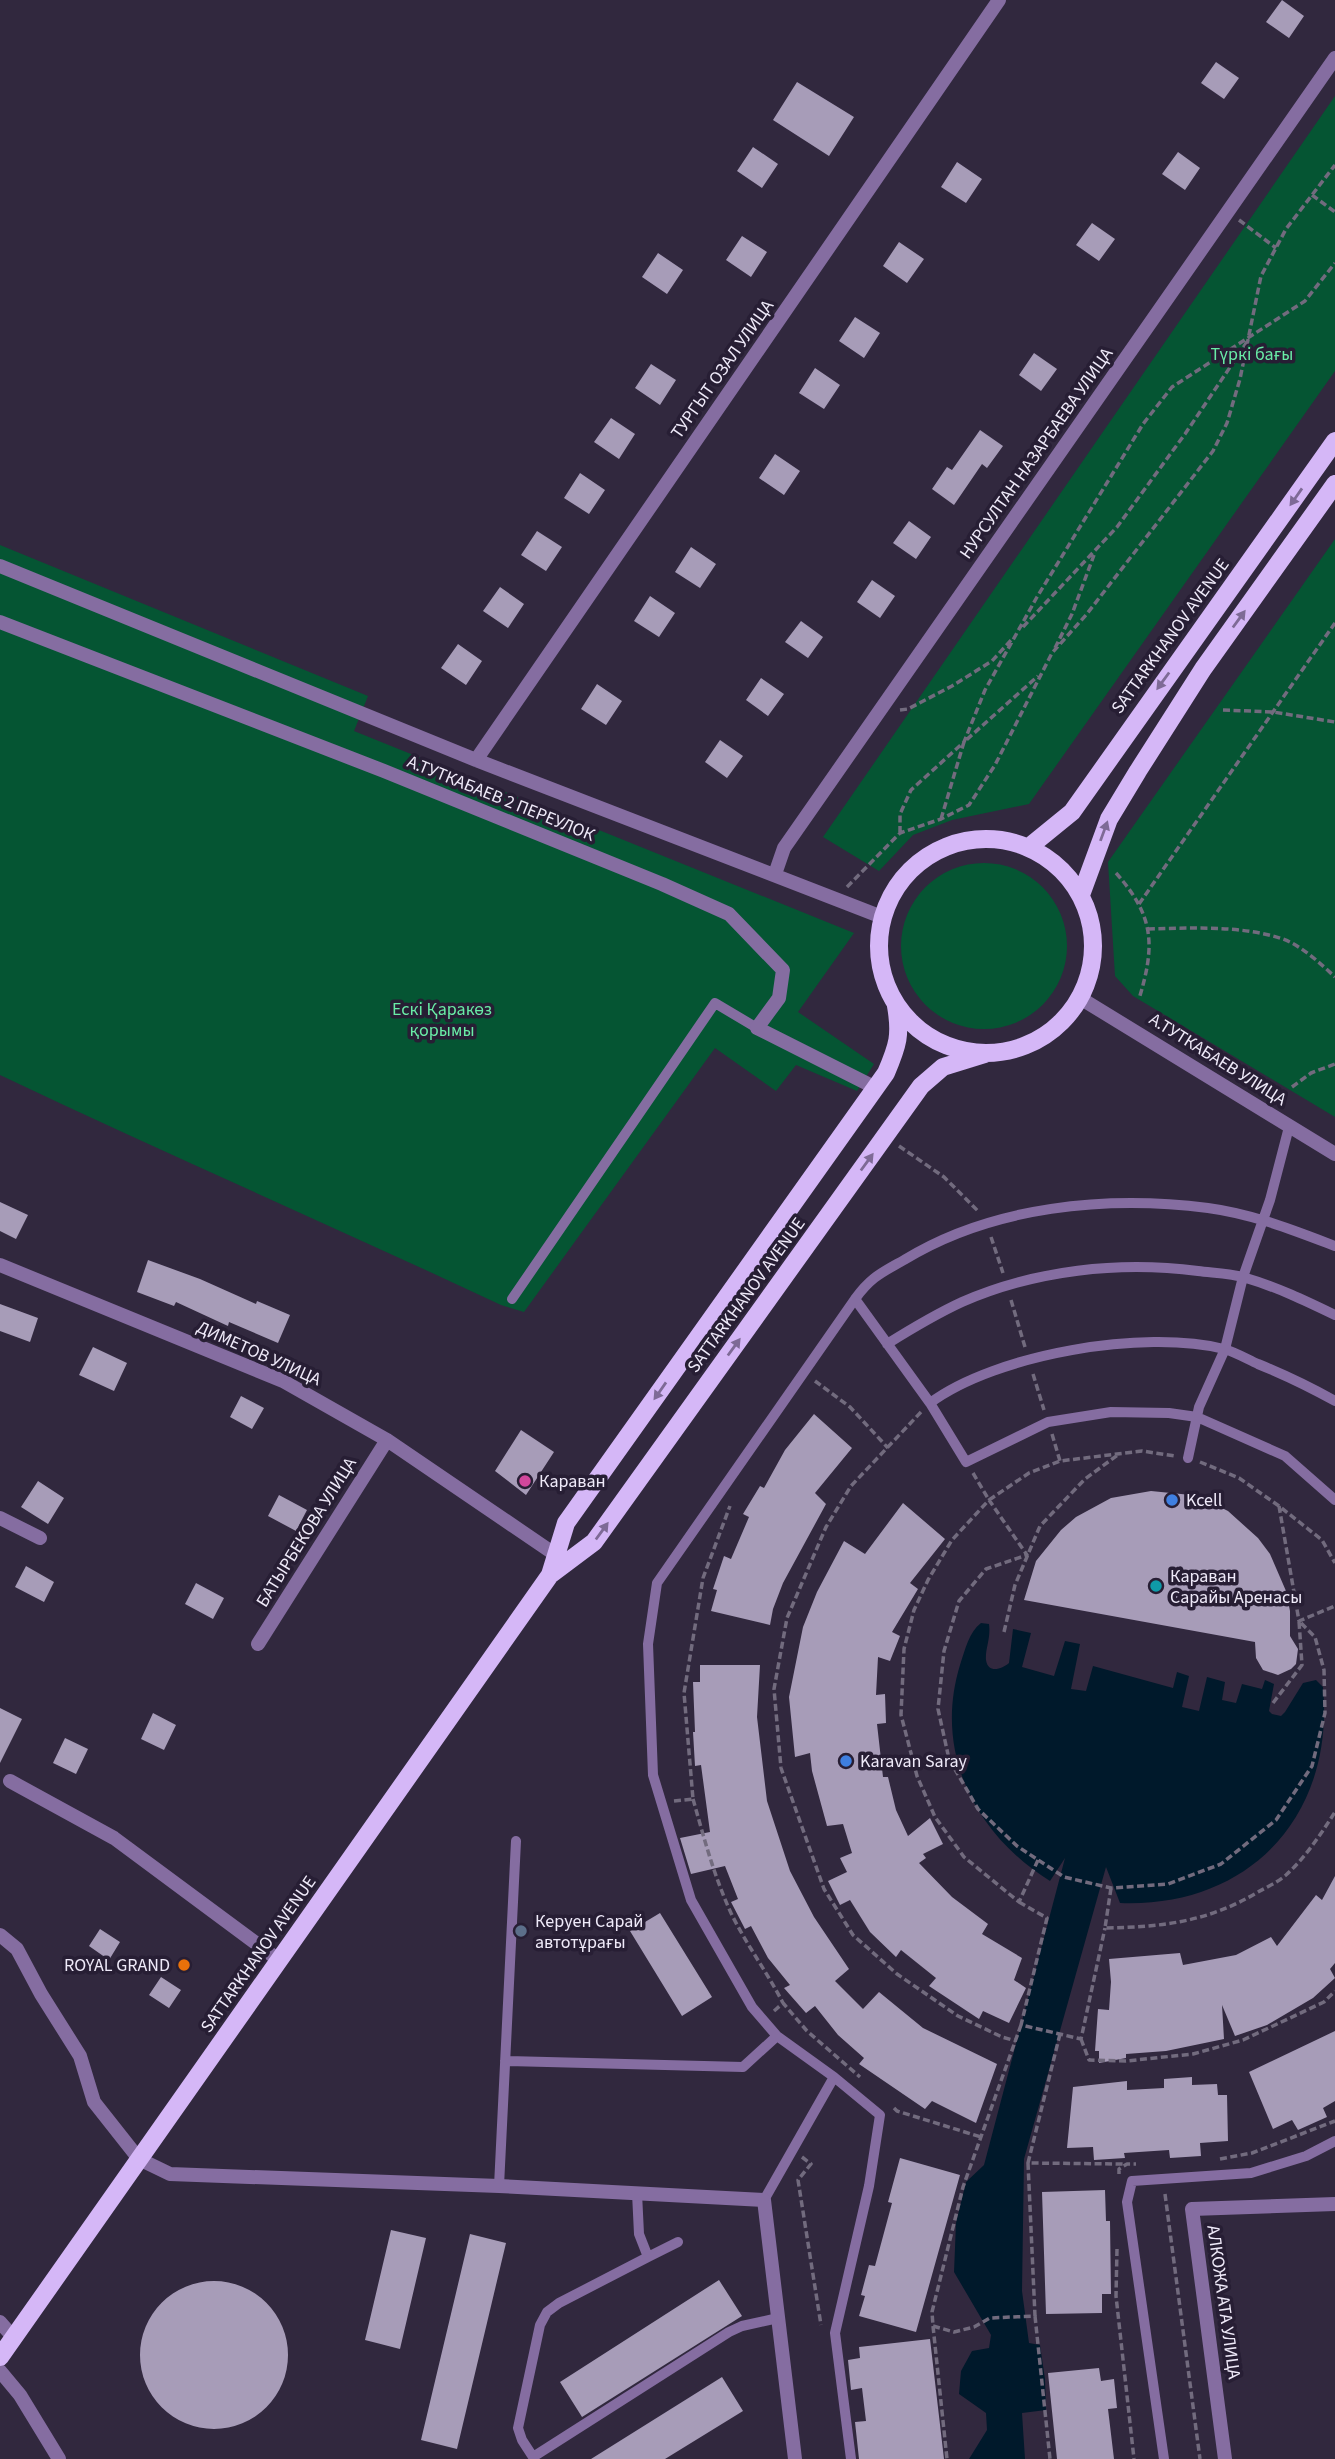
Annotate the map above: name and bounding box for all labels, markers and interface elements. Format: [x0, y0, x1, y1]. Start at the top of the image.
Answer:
street label: ТУРГЫТ ОЗАЛ УЛИЦА [665, 295, 780, 444]
street label: НУРСУЛТАН НАЗАРБАЕВА УЛИЦА [954, 342, 1119, 564]
park label: Түркі бағы [1211, 342, 1293, 367]
one-way arrow [1289, 488, 1303, 506]
street label: SATTARKHANOV AVENUE [1106, 554, 1235, 719]
one-way arrow [1232, 610, 1246, 628]
one-way arrow [1156, 672, 1170, 690]
street label: А.ТУТКАБАЕВ 2 ПЕРЕУЛОК [403, 749, 599, 848]
one-way arrow [1099, 821, 1110, 842]
park label: Ескі Қаракөз қорымы [392, 997, 492, 1043]
street label: А.ТУТКАБАЕВ УЛИЦА [1144, 1007, 1291, 1112]
one-way arrow [860, 1153, 874, 1171]
street label: SATTARKHANOV AVENUE [682, 1213, 811, 1378]
street label: ДИМЕТОВ УЛИЦА [193, 1315, 325, 1392]
one-way arrow [727, 1338, 741, 1356]
one-way arrow [653, 1382, 667, 1400]
street label: БАТЫРБЕКОВА УЛИЦА [250, 1452, 363, 1612]
place label: Караван [539, 1469, 606, 1494]
marker: Караван [517, 1473, 533, 1489]
place label: Kcell [1186, 1488, 1222, 1513]
marker: Kcell [1164, 1492, 1180, 1508]
one-way arrow [594, 1522, 608, 1540]
place label: Караван Сарайы Аренасы [1170, 1564, 1302, 1610]
marker: Караван Сарайы Аренасы [1148, 1578, 1164, 1594]
place label: Karavan Saray [860, 1749, 968, 1774]
marker: Karavan Saray [838, 1753, 854, 1769]
street label: SATTARKHANOV AVENUE [195, 1871, 322, 2038]
place label: Керуен Сарай автотұрағы [535, 1909, 643, 1955]
marker: Керуен Сарай автотұрағы [513, 1923, 529, 1939]
place label: ROYAL GRAND [64, 1953, 170, 1978]
marker: ROYAL GRAND [176, 1957, 192, 1973]
street label: АЛКОЖА АТА УЛИЦА [1200, 2223, 1247, 2381]

